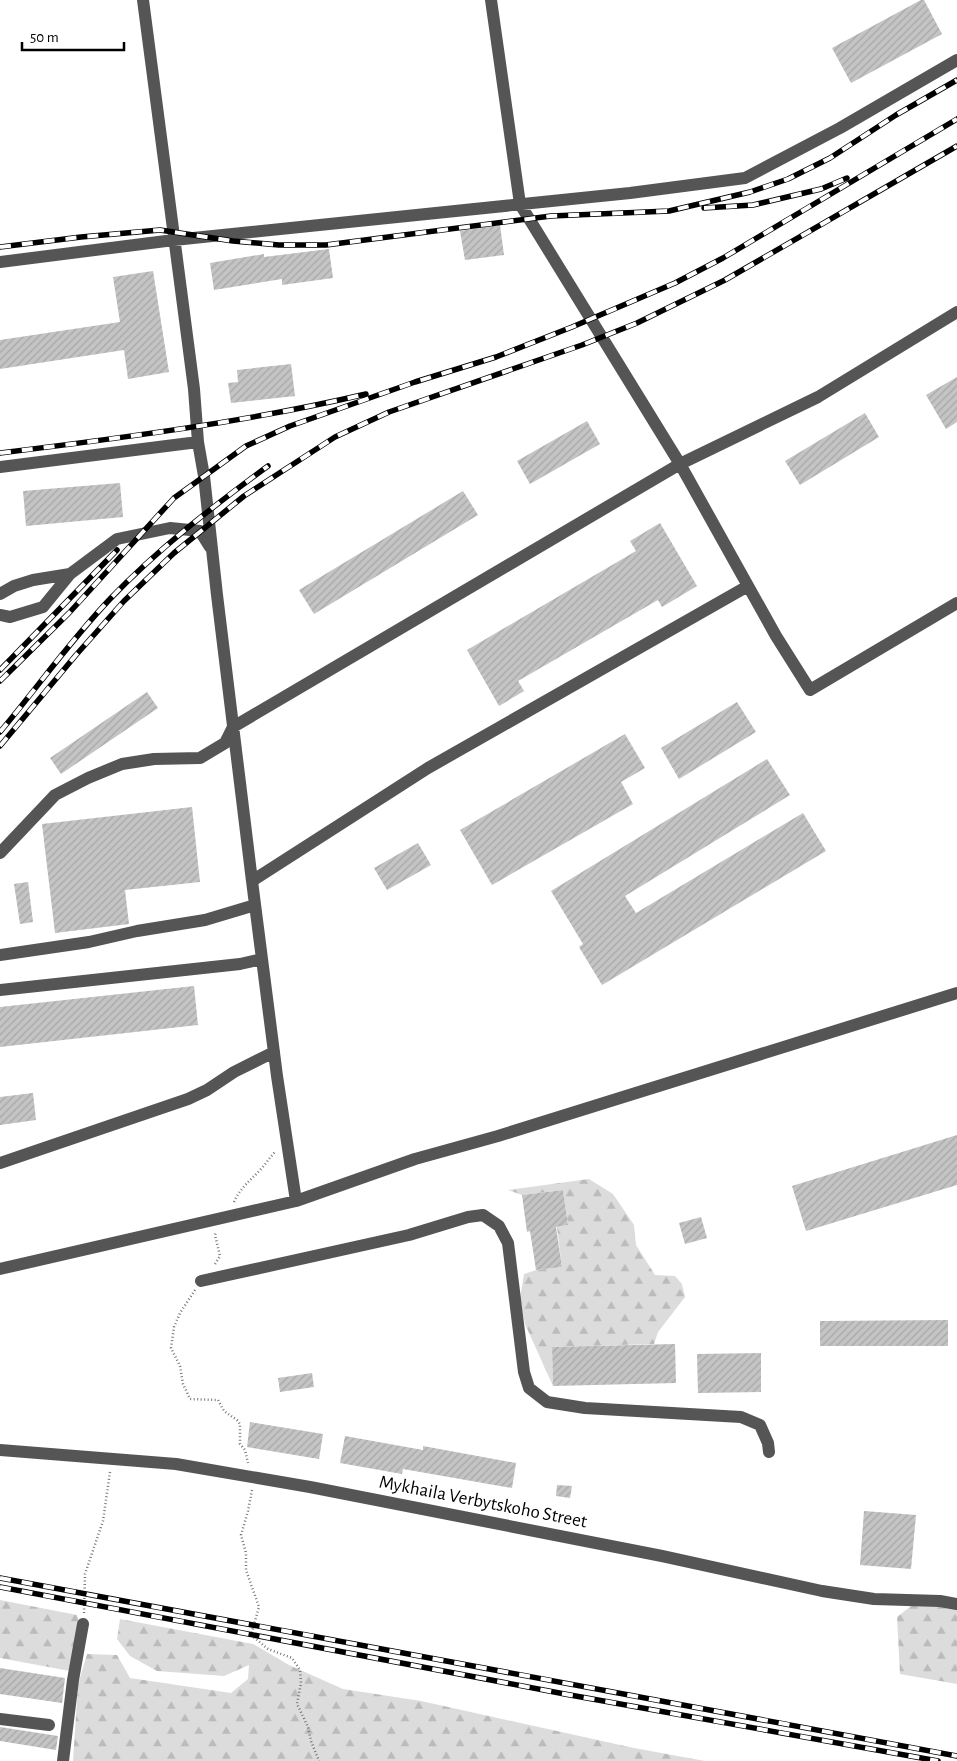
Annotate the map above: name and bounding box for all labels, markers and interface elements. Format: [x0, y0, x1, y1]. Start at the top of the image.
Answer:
scale bar [22, 20, 125, 52]
text: 50 m [30, 30, 59, 45]
street label: Mykhaila Verbytskoho Street [377, 1472, 589, 1532]

